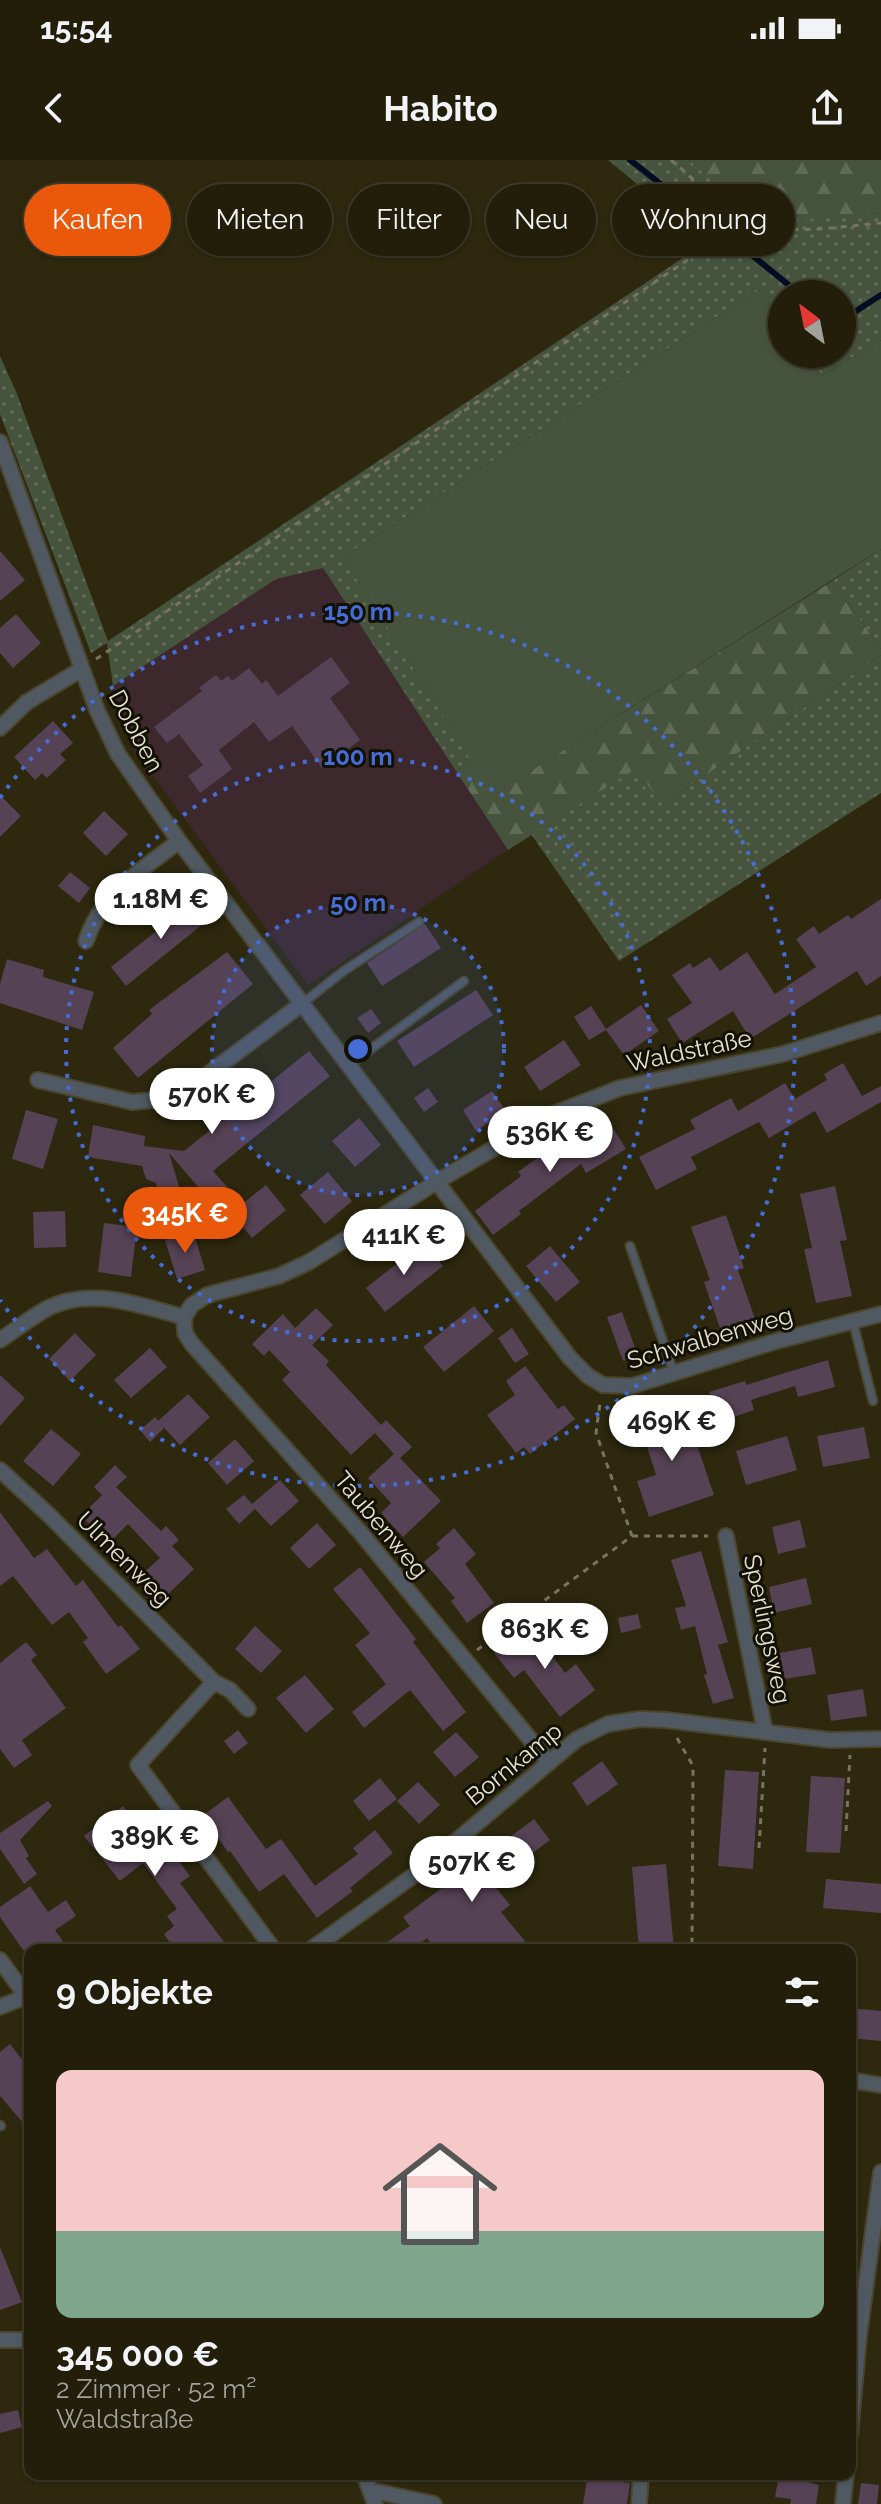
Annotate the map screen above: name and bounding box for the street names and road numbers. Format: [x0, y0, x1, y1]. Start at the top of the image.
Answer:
street label: Dobben [103, 685, 170, 777]
street label: Waldstraße [624, 1023, 754, 1078]
street label: Schwalbenweg [624, 1300, 796, 1375]
street label: Taubenweg [328, 1466, 434, 1584]
street label: Ulmenweg [71, 1505, 178, 1612]
street label: Sperlingsweg [738, 1552, 797, 1706]
street label: Bornkamp [460, 1716, 568, 1811]

